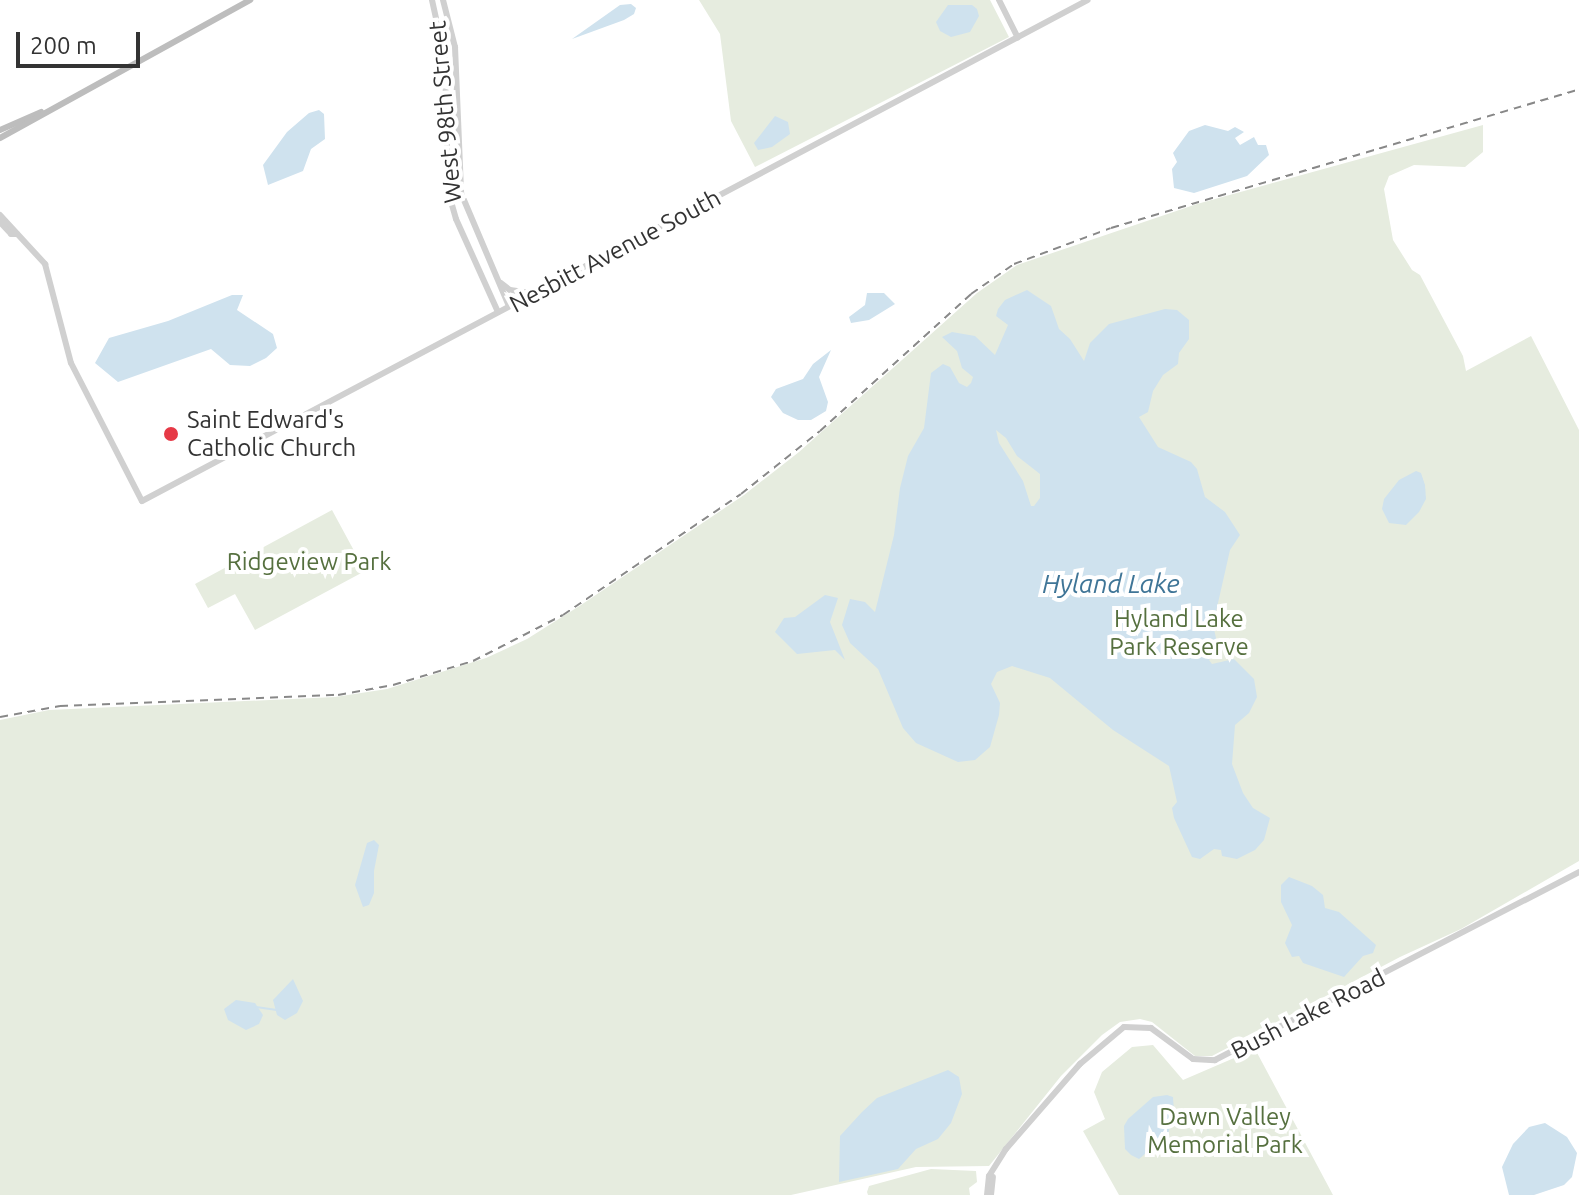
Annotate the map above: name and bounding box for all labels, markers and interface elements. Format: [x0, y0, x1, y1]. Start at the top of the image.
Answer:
scale bar [20, 16, 144, 66]
street label: West 98th Street [423, 20, 467, 204]
text: 200 m [30, 32, 97, 59]
street label: Nesbitt Avenue South [505, 183, 725, 319]
place label: Saint Edward's Catholic Church [187, 406, 356, 462]
marker: Saint Edward's Catholic Church [162, 425, 180, 443]
park label: Ridgeview Park [227, 548, 391, 576]
water label: Hyland Lake [1042, 568, 1180, 600]
park label: Hyland Lake Park Reserve [1109, 605, 1249, 661]
street label: Bush Lake Road [1226, 963, 1390, 1065]
park label: Dawn Valley Memorial Park [1147, 1103, 1303, 1159]

